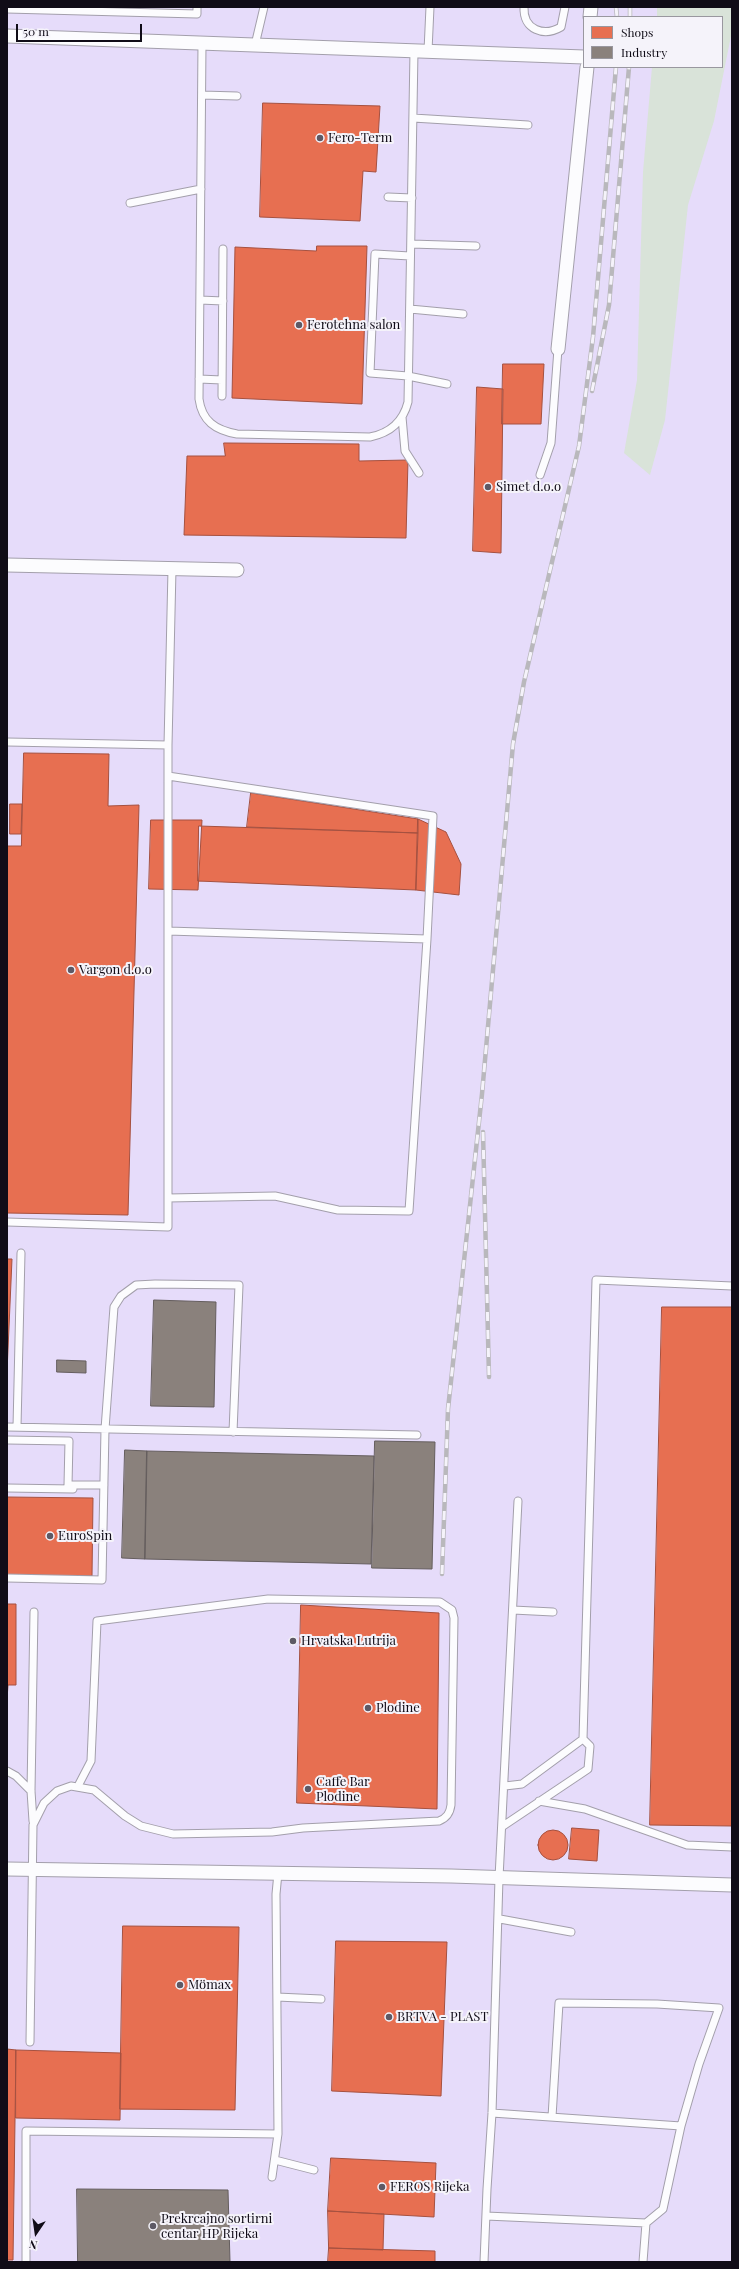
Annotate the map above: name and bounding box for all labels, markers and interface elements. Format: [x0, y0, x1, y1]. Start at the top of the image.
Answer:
scale bar [18, 16, 144, 42]
legend [583, 16, 723, 68]
text: 50 m [23, 23, 49, 39]
text: Shops [621, 24, 653, 40]
text: Industry [621, 44, 667, 60]
place label: Fero-Term [328, 130, 392, 146]
marker: Fero-Term [315, 133, 325, 143]
place label: Ferotehna salon [307, 317, 400, 333]
marker: Ferotehna salon [294, 320, 304, 330]
place label: Simet d.o.o [496, 479, 561, 495]
marker: Simet d.o.o [483, 482, 493, 492]
place label: Vargon d.o.o [79, 962, 152, 978]
marker: Vargon d.o.o [66, 965, 76, 975]
place label: EuroSpin [58, 1528, 112, 1544]
marker: EuroSpin [45, 1531, 55, 1541]
place label: Hrvatska Lutrija [301, 1633, 396, 1649]
marker: Hrvatska Lutrija [288, 1636, 298, 1646]
place label: Plodine [376, 1700, 420, 1716]
marker: Plodine [363, 1703, 373, 1713]
place label: Caffe Bar Plodine [316, 1774, 370, 1805]
marker: Caffe Bar Plodine [303, 1784, 313, 1794]
place label: Mömax [188, 1977, 231, 1993]
marker: Mömax [175, 1980, 185, 1990]
place label: BRTVA - PLAST [397, 2009, 488, 2025]
marker: BRTVA - PLAST [384, 2012, 394, 2022]
place label: FEROS Rijeka [390, 2179, 469, 2195]
marker: FEROS Rijeka [377, 2182, 387, 2192]
place label: Prekrcajno sortirni centar HP Rijeka [161, 2211, 272, 2242]
north arrow [16, 2213, 56, 2253]
marker: Prekrcajno sortirni centar HP Rijeka [148, 2221, 158, 2231]
text: N [28, 2237, 39, 2253]

